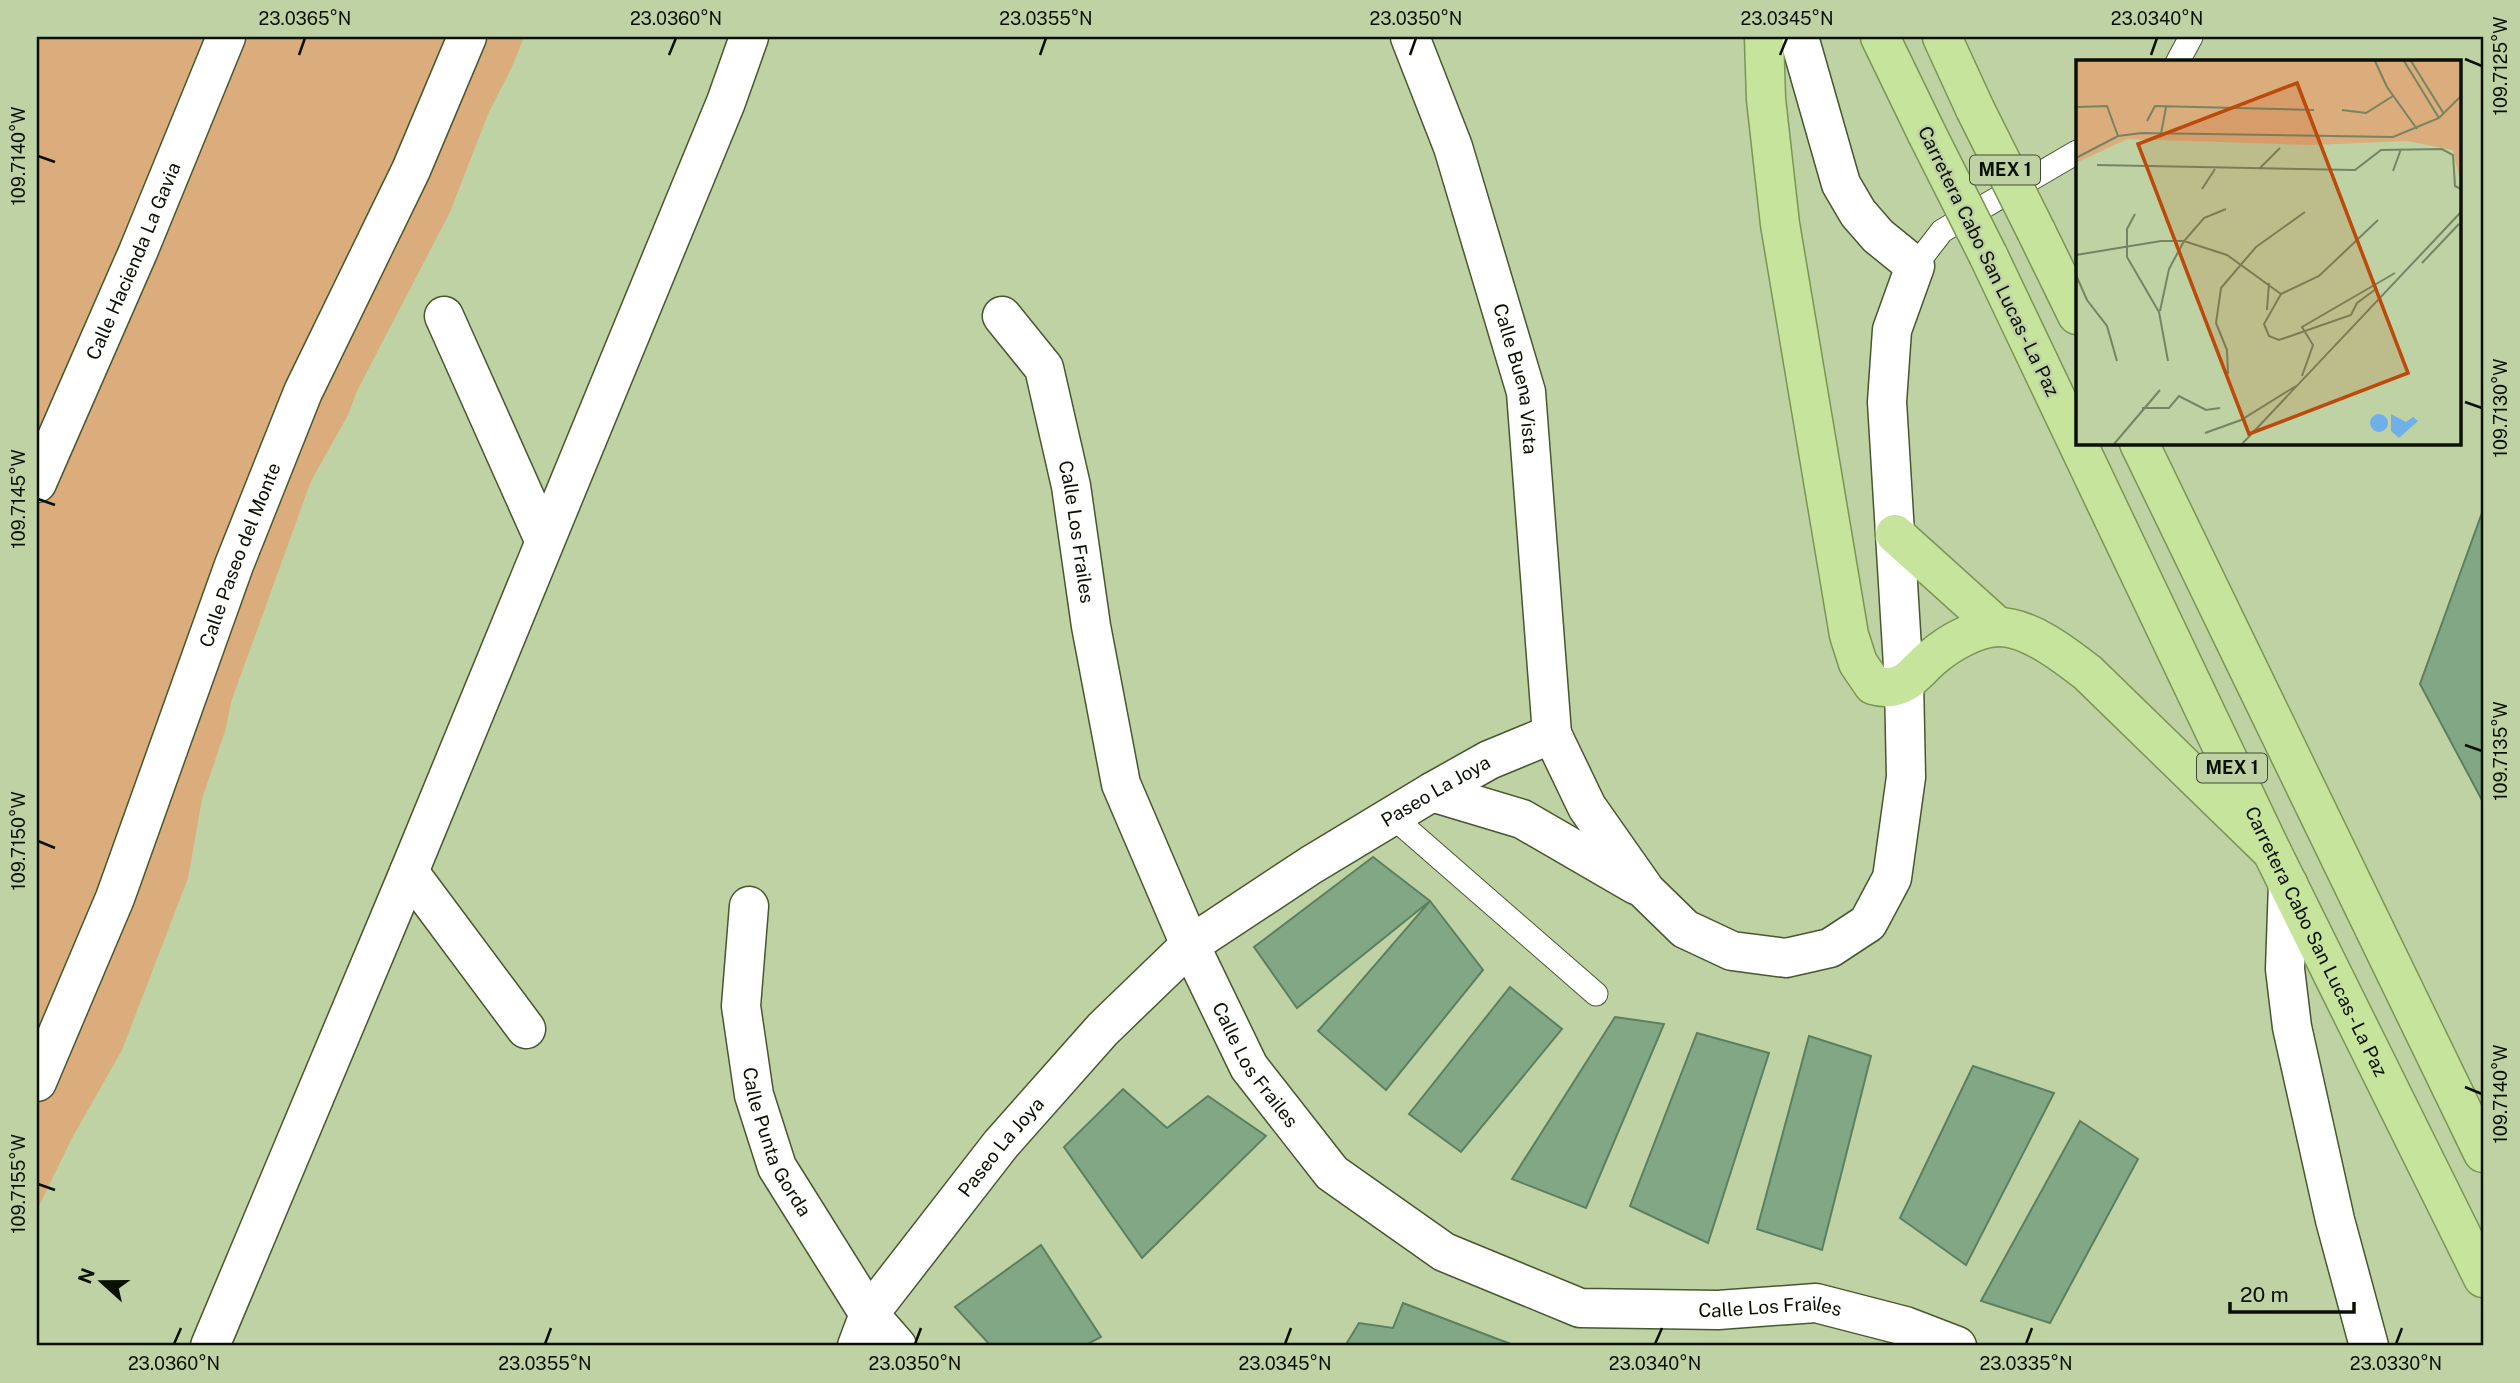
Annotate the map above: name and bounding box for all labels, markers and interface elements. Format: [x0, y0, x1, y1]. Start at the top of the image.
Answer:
text: 23.0365°N [259, 8, 351, 29]
text: 23.0360°N [630, 8, 722, 29]
text: 23.0355°N [999, 8, 1093, 29]
text: 23.0350°N [1370, 8, 1462, 29]
text: 23.0345°N [1741, 8, 1833, 29]
text: 23.0340°N [2111, 8, 2203, 29]
text: 109.7125°W [2490, 17, 2511, 115]
inset map [2076, 60, 2460, 444]
text: 109.7140°W [8, 107, 29, 205]
street label: Carretera Cabo San Lucas - La Paz [1914, 122, 2064, 400]
road number: MEX 1 [1970, 155, 2040, 184]
street label: Calle Hacienda La Gavia [81, 159, 185, 363]
street label: Calle Buena Vista [1489, 301, 1542, 455]
text: 109.7130°W [2490, 359, 2511, 457]
text: 109.7145°W [8, 449, 29, 549]
street label: Calle Los Frailes [1054, 458, 1099, 605]
street label: Calle Paseo del Monte [195, 459, 285, 650]
text: 109.7135°W [2490, 701, 2511, 801]
street label: Paseo La Joya [1377, 751, 1494, 831]
road number: MEX 1 [2197, 754, 2267, 782]
text: 109.7150°W [8, 791, 29, 891]
street label: Carretera Cabo San Lucas - La Paz [2241, 803, 2392, 1080]
street label: Calle Los Frailes [1208, 998, 1303, 1132]
text: 109.7140°W [2490, 1045, 2511, 1143]
street label: Calle Punta Gorda [739, 1066, 816, 1220]
street label: Paseo La Joya [953, 1093, 1048, 1201]
text: 109.7155°W [8, 1134, 29, 1234]
north arrow [66, 1246, 136, 1316]
text: N [73, 1265, 99, 1287]
scale bar [2230, 1271, 2354, 1315]
text: 20 m [2240, 1282, 2289, 1307]
street label: Calle Los Frailes [1698, 1292, 1844, 1321]
text: 23.0360°N [128, 1353, 220, 1374]
text: 23.0355°N [498, 1353, 592, 1374]
text: 23.0350°N [869, 1353, 961, 1374]
text: 23.0345°N [1239, 1353, 1331, 1374]
text: 23.0340°N [1609, 1353, 1701, 1374]
text: 23.0335°N [1979, 1353, 2073, 1374]
text: 23.0330°N [2350, 1353, 2442, 1374]

